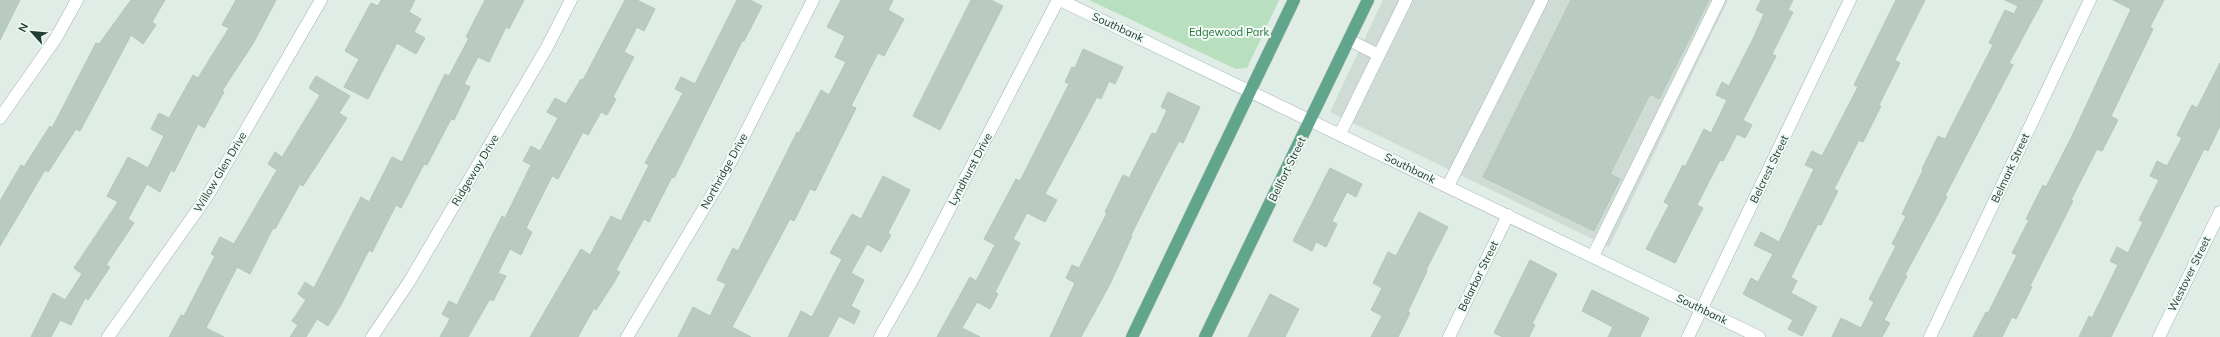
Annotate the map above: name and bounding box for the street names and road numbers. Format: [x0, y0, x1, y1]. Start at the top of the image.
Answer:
street label: Southbank [1090, 9, 1146, 45]
street label: Willow Glen Drive [191, 129, 250, 215]
street label: Lyndhurst Drive [945, 130, 995, 208]
street label: Northridge Drive [697, 131, 751, 211]
street label: Belmark Street [1988, 131, 2032, 205]
street label: Ridgeway Drive [448, 132, 502, 208]
street label: Belcrest Street [1746, 133, 1792, 205]
street label: Bellfort Street [1265, 134, 1309, 204]
street label: Southbank [1382, 150, 1438, 187]
street label: Westover Street [2165, 234, 2213, 314]
street label: Belarbor Street [1455, 238, 1501, 314]
street label: Southbank [1674, 291, 1730, 328]

